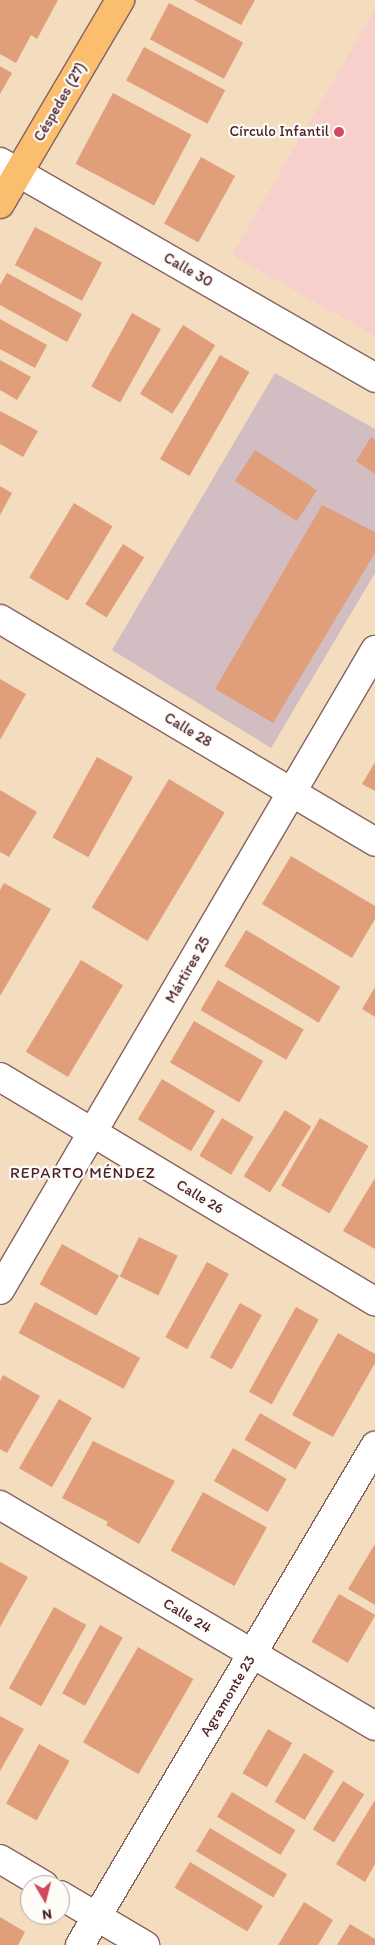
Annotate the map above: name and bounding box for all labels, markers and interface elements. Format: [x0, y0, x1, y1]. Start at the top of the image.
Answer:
street label: Céspedes (27) [30, 59, 90, 145]
place label: Círculo Infantil [229, 123, 329, 141]
marker: Círculo Infantil [333, 126, 345, 138]
street label: Calle 30 [160, 249, 216, 291]
street label: Calle 28 [161, 709, 215, 751]
street label: Mártires 25 [162, 933, 214, 1007]
district label: REPARTO MÉNDEZ [8, 1163, 158, 1183]
street label: Calle 26 [173, 1176, 227, 1218]
street label: Calle 24 [159, 1595, 215, 1637]
street label: Agramonte 23 [197, 1652, 259, 1740]
north arrow [20, 1875, 70, 1925]
text: N [41, 1905, 53, 1923]

